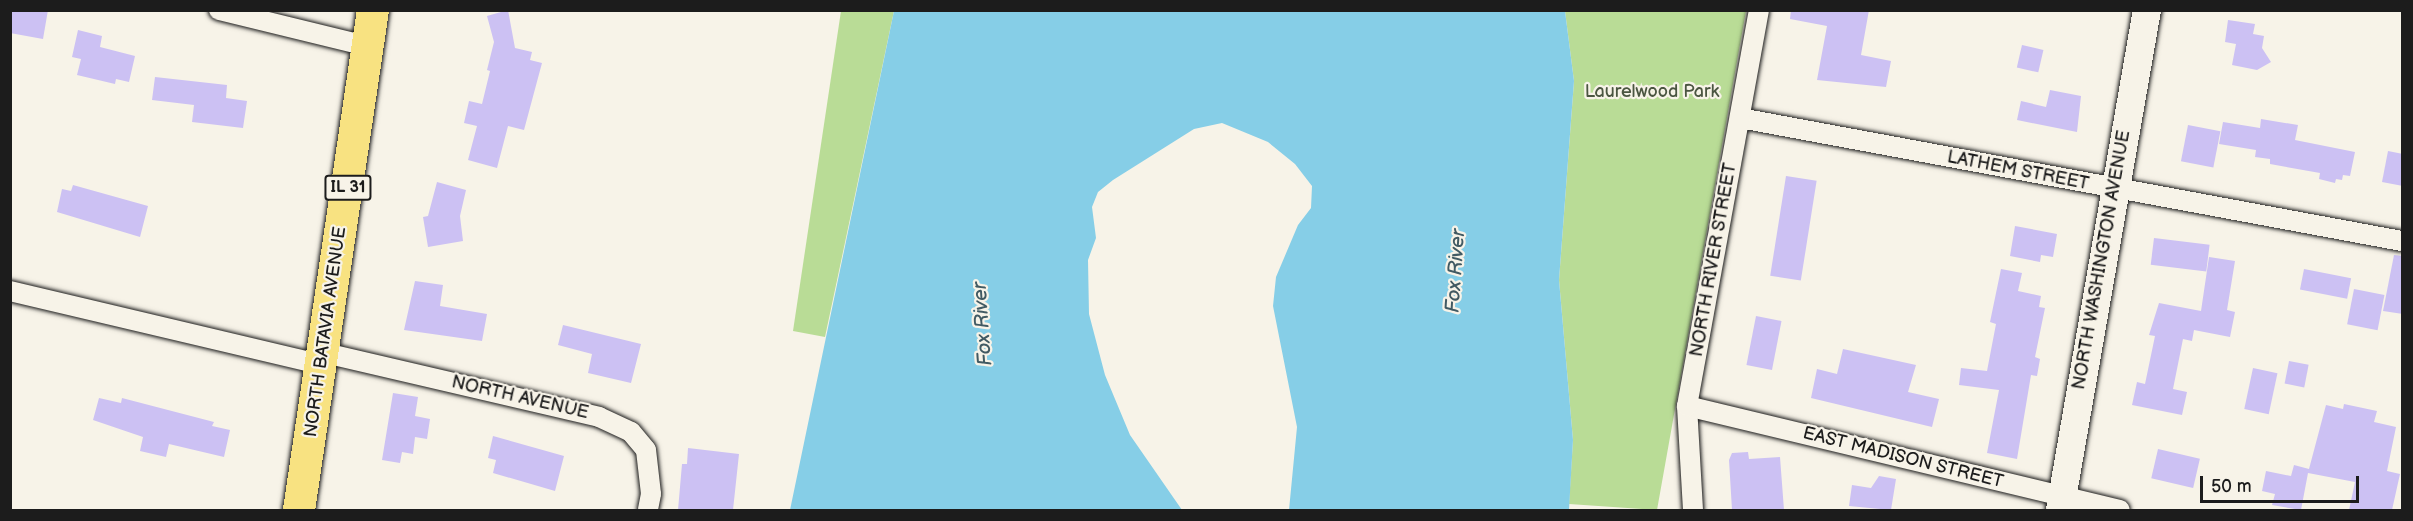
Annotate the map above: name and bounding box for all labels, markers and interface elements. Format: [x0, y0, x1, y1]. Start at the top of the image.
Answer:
park label: Laurelwood Park [1585, 81, 1719, 103]
street label: NORTH WASHINGTON AVENUE [2068, 128, 2136, 392]
street label: LATHEM STREET [1945, 147, 2091, 195]
street label: NORTH RIVER STREET [1686, 161, 1742, 359]
road number: IL 31 [324, 175, 372, 201]
street label: NORTH BATAVIA AVENUE [301, 225, 351, 439]
water label: Fox River [1441, 228, 1471, 314]
water label: Fox River [968, 281, 998, 367]
street label: NORTH AVENUE [449, 372, 591, 424]
street label: EAST MADISON STREET [1800, 423, 2006, 493]
scale bar [2203, 464, 2362, 502]
text: 50 m [2211, 476, 2252, 497]

